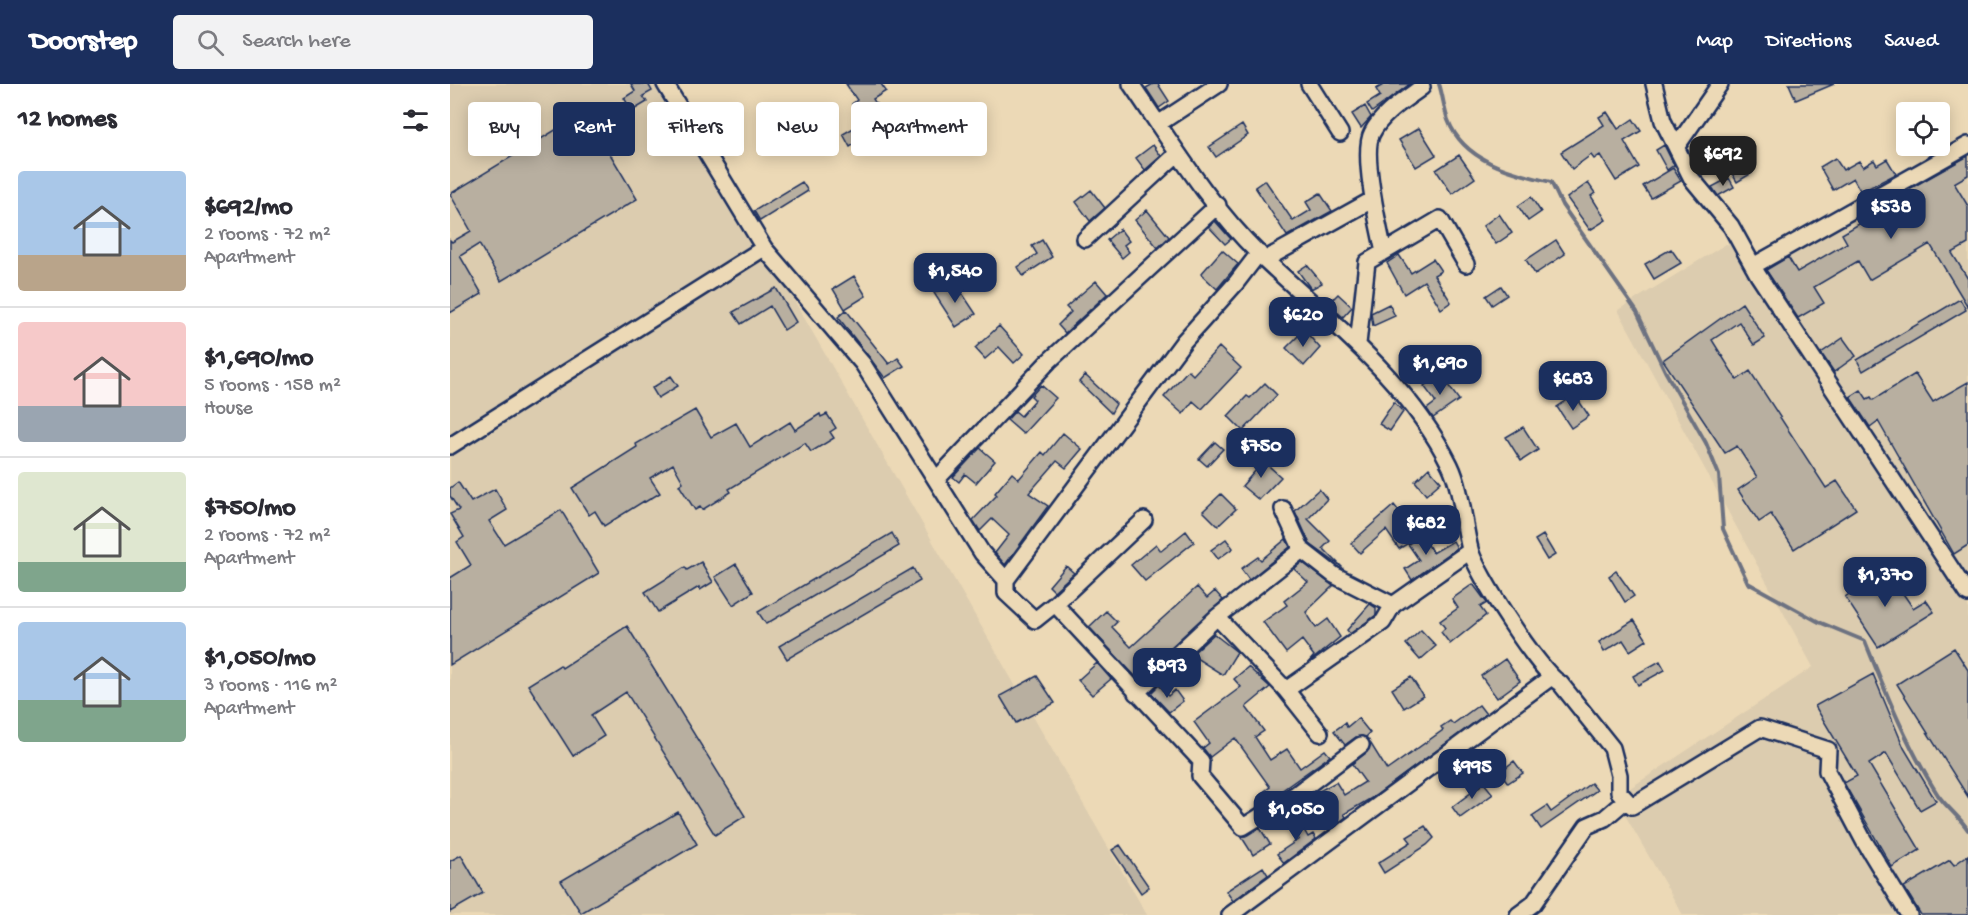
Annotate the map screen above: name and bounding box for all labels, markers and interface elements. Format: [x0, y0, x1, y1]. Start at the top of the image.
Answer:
search box [173, 15, 593, 69]
text: Doorstep [30, 26, 137, 59]
icon: search [194, 26, 227, 59]
text: Search here [242, 29, 351, 55]
text: Map [1696, 30, 1733, 55]
text: Directions [1766, 30, 1851, 55]
text: Saved [1884, 30, 1938, 55]
chip: Buy [468, 102, 541, 156]
chip: Rent [553, 102, 635, 156]
chip: Filters [647, 102, 744, 156]
chip: New [756, 102, 839, 156]
chip: Apartment [851, 102, 987, 156]
map controls [1896, 102, 1950, 156]
button: locate [1896, 102, 1950, 156]
icon: filters [399, 104, 432, 137]
text: 12 homes [18, 105, 116, 136]
pin: $692 [1687, 136, 1759, 187]
text: $692 [1704, 144, 1742, 167]
pin: $538 [1855, 189, 1927, 240]
text: $692/mo [204, 193, 293, 224]
icon: home [66, 195, 138, 267]
text: $538 [1871, 197, 1911, 220]
text: 2 rooms · 72 m² [204, 224, 331, 247]
text: Apartment [204, 247, 294, 270]
pin: $1,540 [906, 253, 1004, 304]
text: $1,540 [928, 261, 982, 284]
pin: $620 [1267, 297, 1339, 348]
text: $620 [1283, 305, 1323, 328]
text: $1,690/mo [204, 344, 314, 375]
pin: $1,690 [1391, 345, 1489, 396]
icon: home [66, 346, 138, 418]
text: $1,690 [1413, 353, 1467, 376]
pin: $683 [1537, 361, 1609, 412]
text: $683 [1553, 369, 1593, 392]
text: 5 rooms · 158 m² [204, 375, 341, 398]
text: House [204, 398, 253, 421]
pin: $750 [1225, 428, 1297, 479]
text: $750 [1240, 436, 1282, 459]
text: $750/mo [204, 494, 296, 525]
icon: home [66, 496, 138, 568]
pin: $682 [1390, 505, 1462, 556]
text: $682 [1406, 513, 1446, 536]
text: 2 rooms · 72 m² [204, 525, 331, 548]
text: Apartment [204, 548, 294, 571]
pin: $1,370 [1836, 557, 1934, 608]
text: $1,370 [1857, 565, 1913, 588]
text: $1,050/mo [204, 644, 316, 675]
icon: home [66, 646, 138, 718]
pin: $893 [1131, 648, 1203, 699]
text: $893 [1147, 656, 1187, 679]
text: 3 rooms · 116 m² [204, 675, 337, 698]
text: Apartment [204, 698, 294, 721]
pin: $995 [1436, 749, 1508, 800]
text: $995 [1452, 757, 1492, 780]
pin: $1,050 [1247, 791, 1345, 842]
text: $1,050 [1268, 799, 1324, 822]

